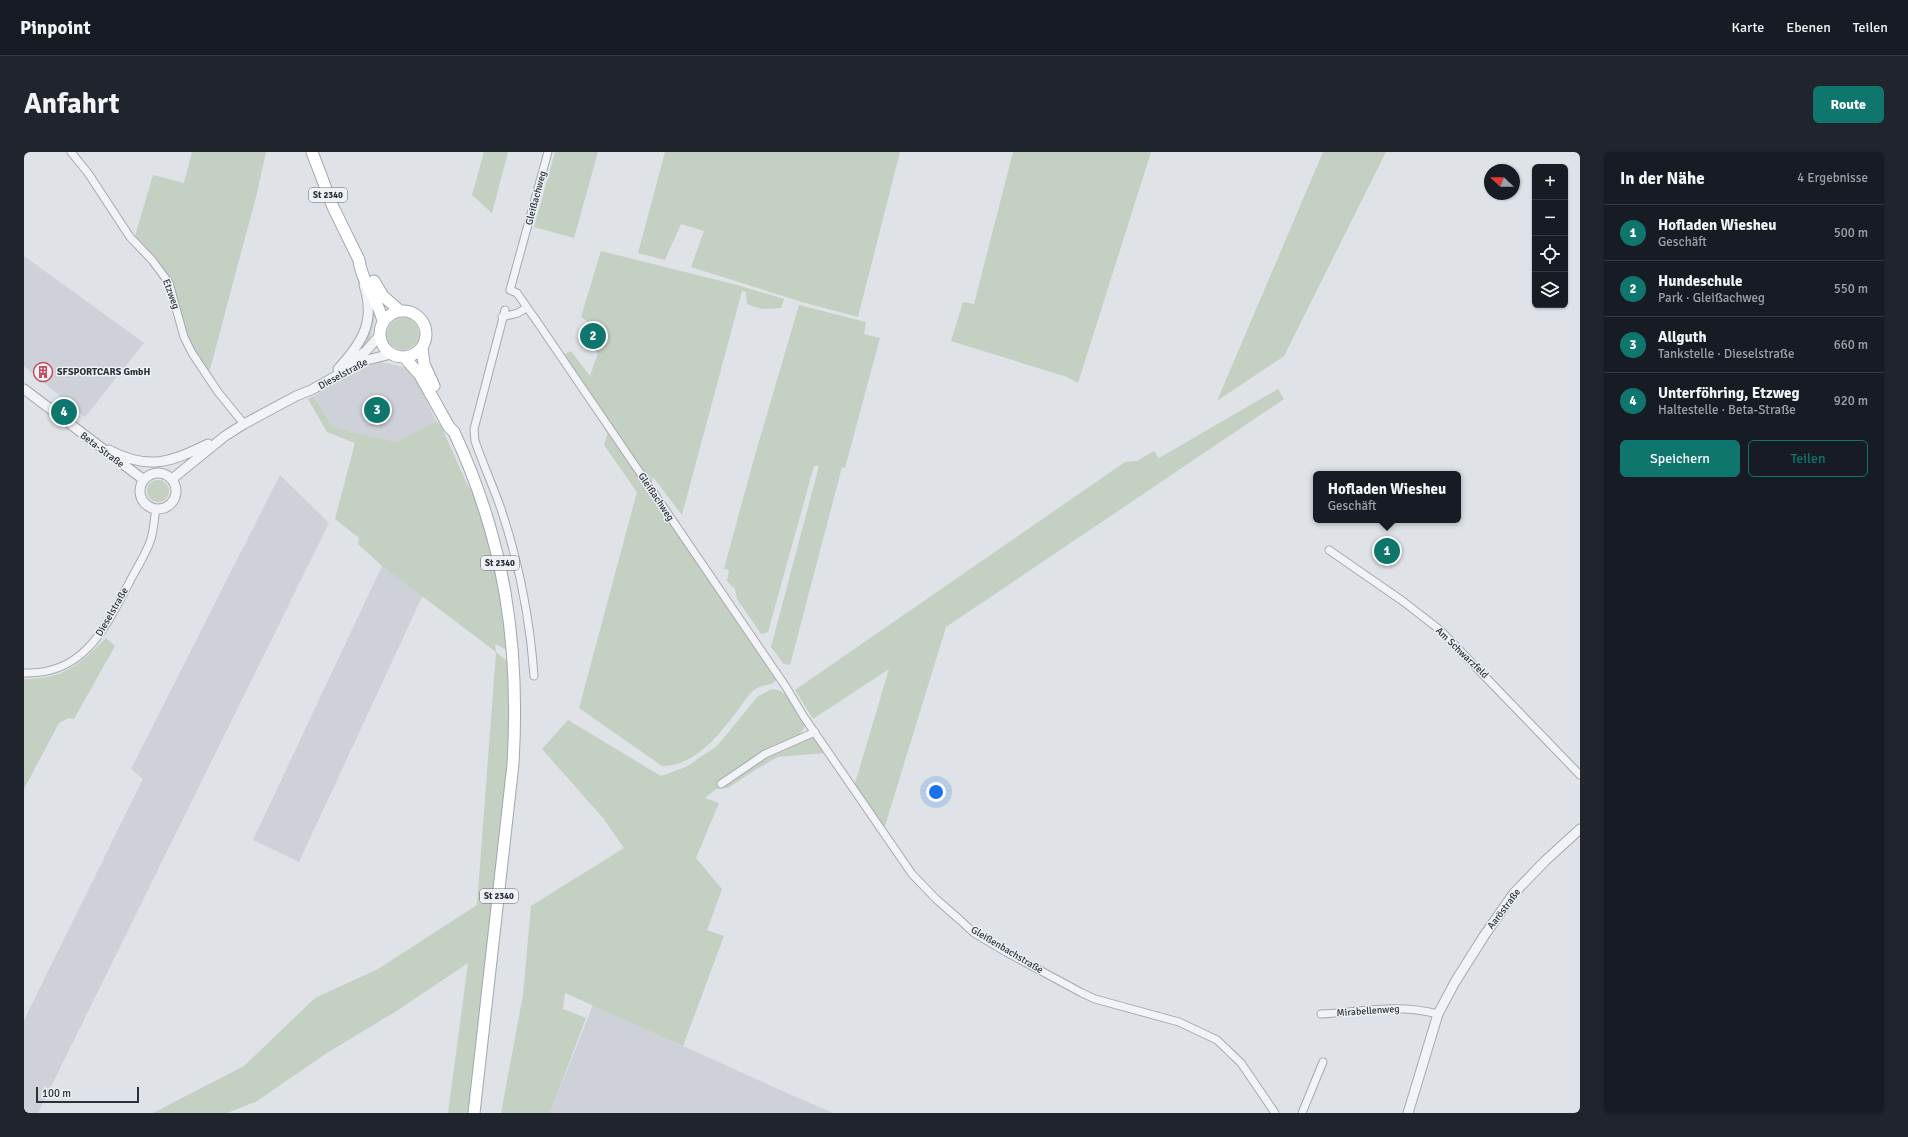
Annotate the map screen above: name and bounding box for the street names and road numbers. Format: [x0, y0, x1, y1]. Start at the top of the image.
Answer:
street label: Gleißachweg [523, 170, 549, 226]
road number: St 2340 [309, 188, 347, 202]
street label: Etzweg [160, 277, 182, 311]
street label: Dieselstraße [316, 356, 370, 392]
street label: Beta-Straße [78, 430, 126, 470]
street label: Gleißachweg [635, 471, 677, 523]
road number: St 2340 [481, 556, 519, 570]
street label: Dieselstraße [93, 585, 131, 639]
street label: Am Schwarzfeld [1433, 625, 1491, 681]
street label: Aaröstraße [1485, 886, 1523, 932]
road number: St 2340 [480, 889, 518, 903]
street label: Gleißenbachstraße [969, 924, 1045, 976]
street label: Mirabellenweg [1336, 1003, 1400, 1019]

